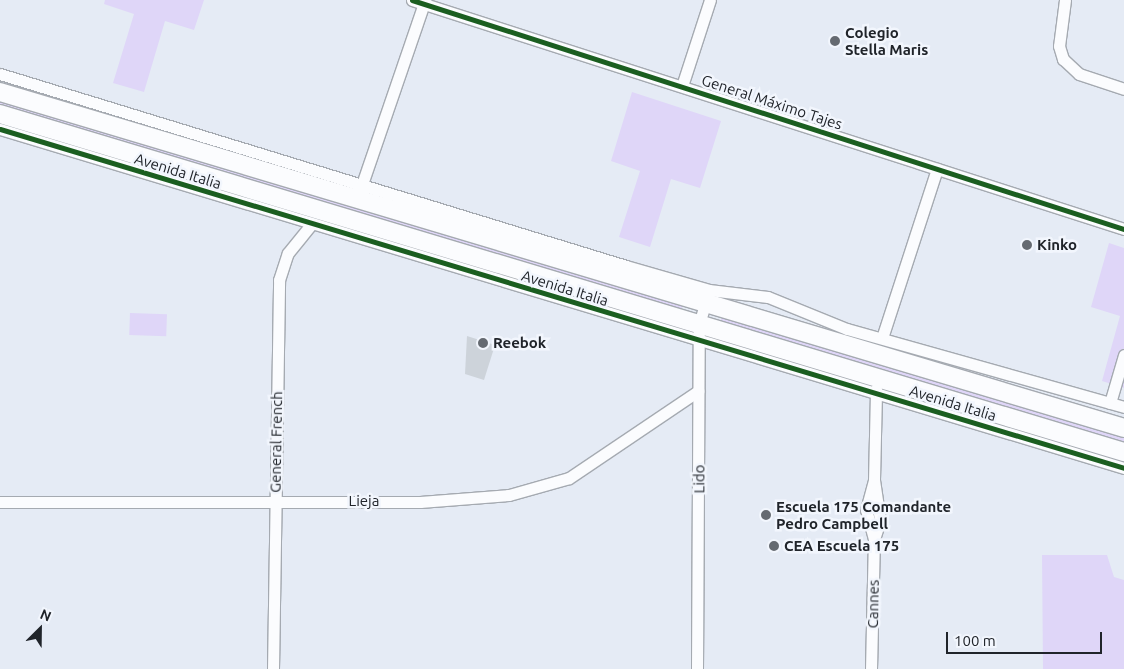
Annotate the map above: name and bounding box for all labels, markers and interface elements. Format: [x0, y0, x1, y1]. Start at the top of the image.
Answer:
place label: Colegio Stella Maris [845, 23, 928, 58]
marker: Colegio Stella Maris [829, 35, 841, 47]
street label: General Máximo Tajes [699, 71, 845, 133]
street label: Avenida Italia [132, 149, 224, 193]
place label: Kinko [1037, 236, 1077, 254]
marker: Kinko [1021, 239, 1033, 251]
street label: Avenida Italia [519, 266, 611, 310]
place label: Reebok [493, 334, 546, 352]
marker: Reebok [477, 337, 489, 349]
street label: Avenida Italia [907, 381, 999, 425]
street label: General French [266, 391, 286, 493]
street label: Lido [690, 465, 708, 493]
street label: Lieja [349, 492, 379, 510]
place label: Escuela 175 Comandante Pedro Campbell [776, 497, 951, 532]
marker: Escuela 175 Comandante Pedro Campbell [760, 509, 772, 521]
place label: CEA Escuela 175 [784, 537, 899, 555]
marker: CEA Escuela 175 [768, 540, 780, 552]
street label: Cannes [864, 579, 882, 629]
north arrow [15, 604, 65, 654]
text: N [38, 606, 54, 625]
scale bar [949, 622, 1105, 654]
text: 100 m [954, 632, 996, 649]

